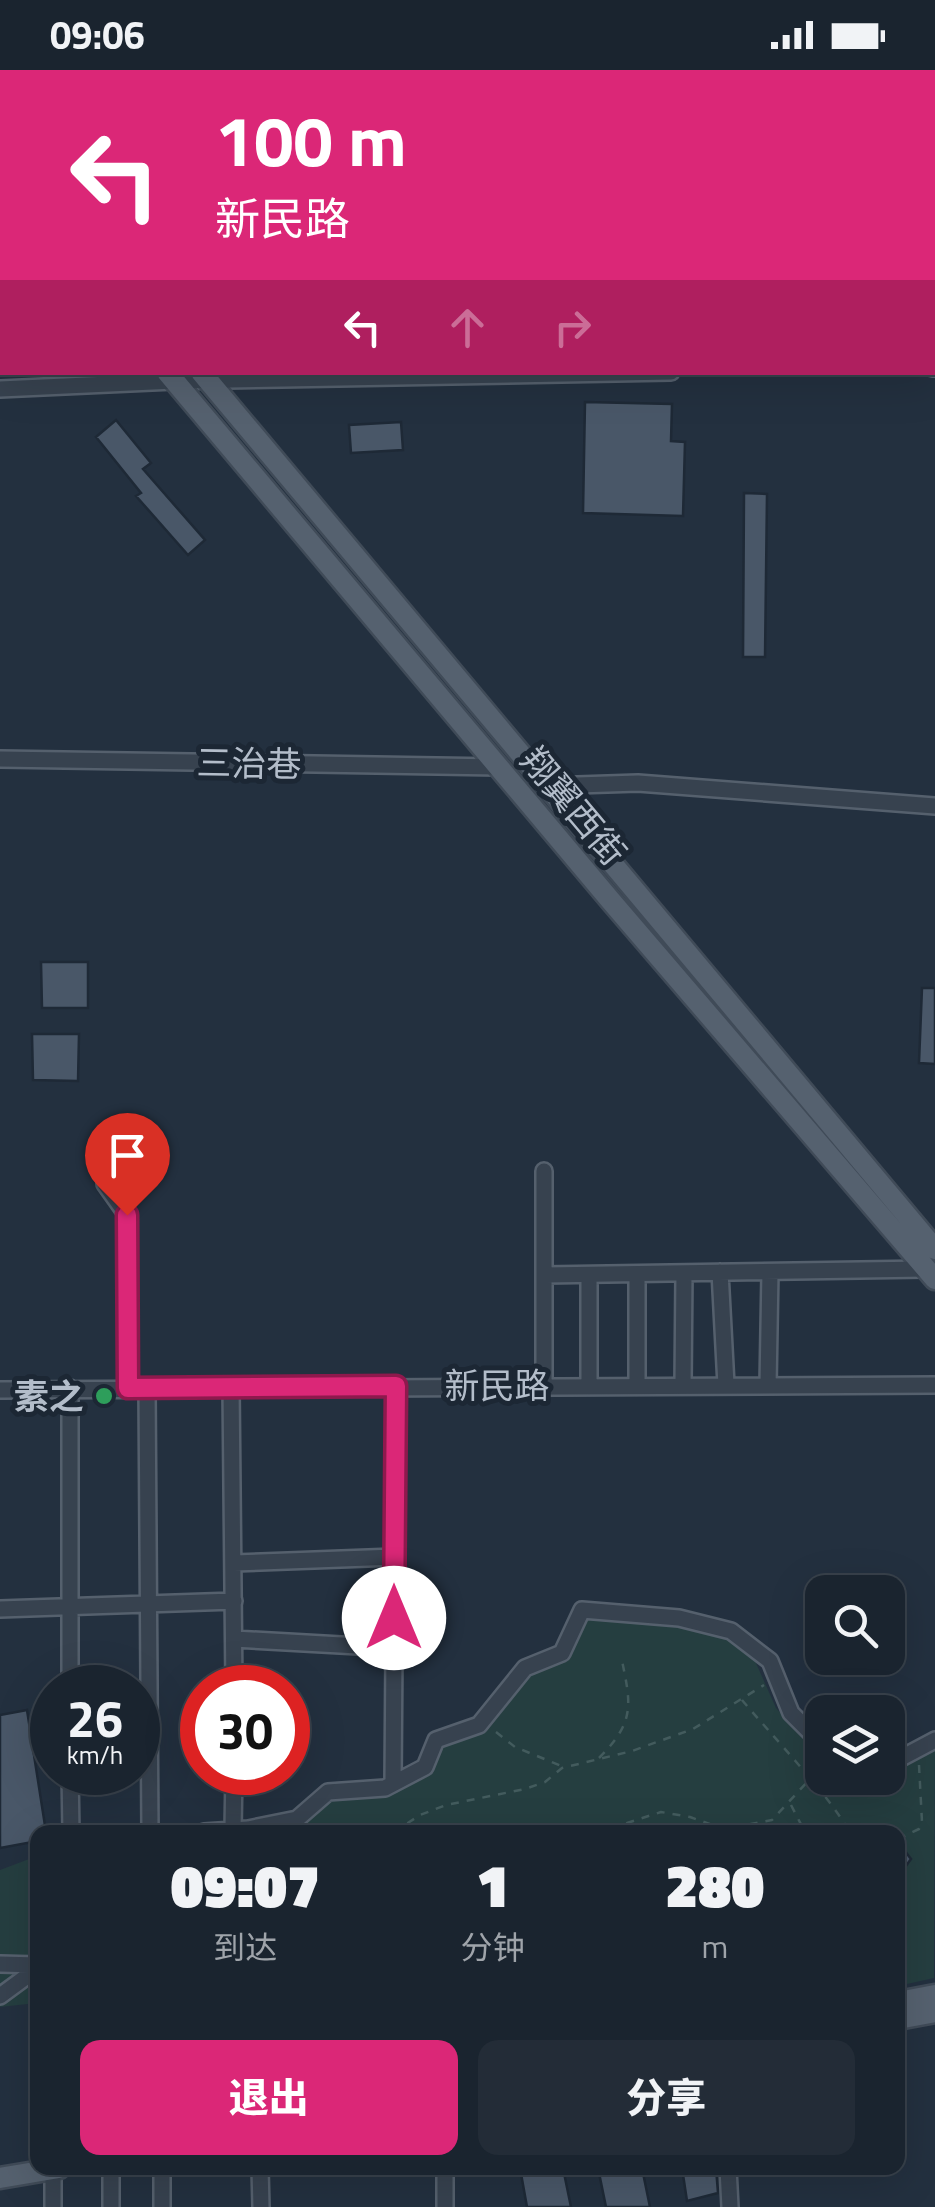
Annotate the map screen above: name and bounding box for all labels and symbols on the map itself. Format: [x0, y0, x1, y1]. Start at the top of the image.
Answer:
street label: 三治巷 [196, 735, 302, 791]
street label: 翔翼西街 [508, 735, 640, 877]
pin [85, 1113, 170, 1216]
street label: 新民路 [444, 1358, 550, 1412]
place label: 素之 [14, 1369, 84, 1423]
marker: 素之 [93, 1385, 115, 1407]
position arrow [342, 1566, 446, 1670]
speed limit sign: 30 [180, 1665, 310, 1795]

